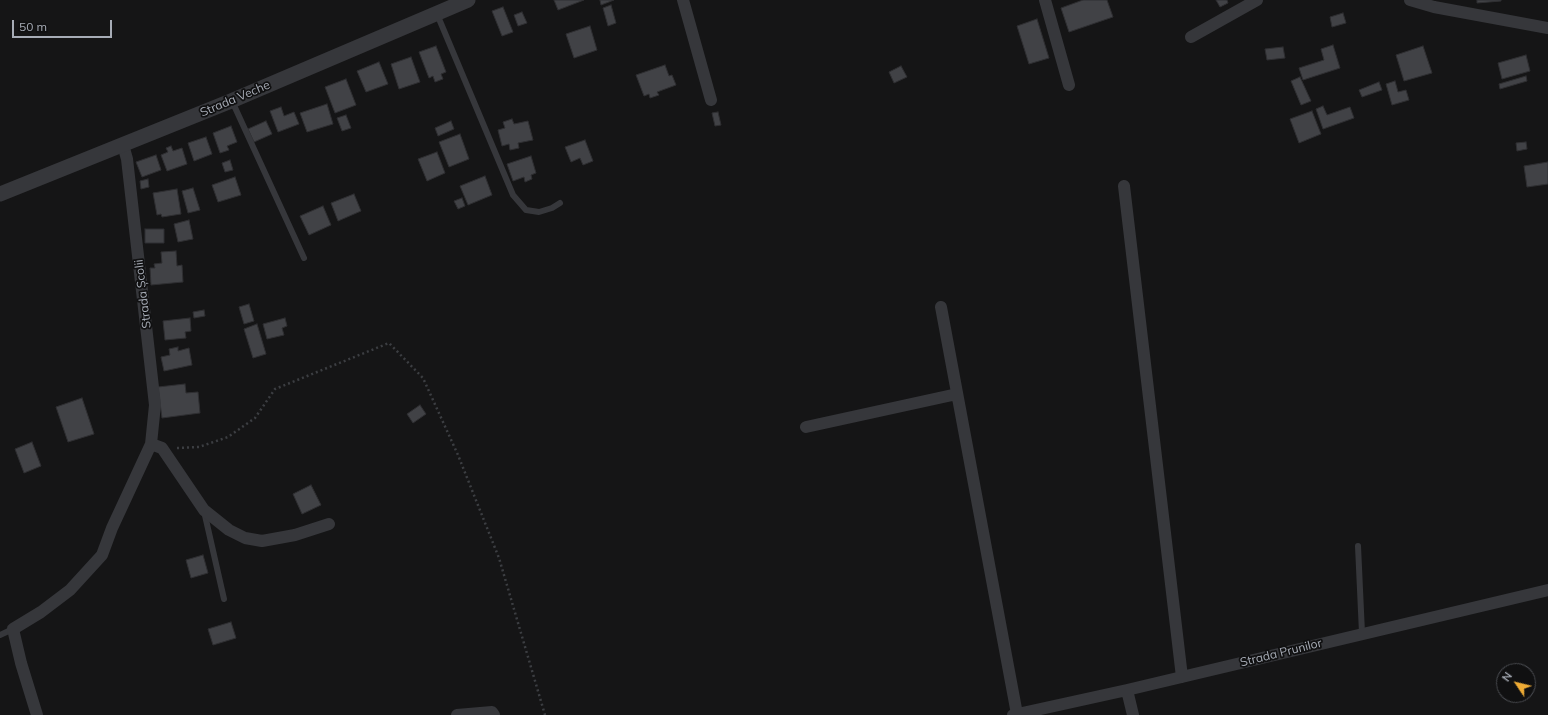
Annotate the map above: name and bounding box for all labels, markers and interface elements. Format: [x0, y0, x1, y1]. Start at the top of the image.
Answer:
scale bar [14, 12, 114, 38]
text: 50 m [19, 19, 47, 34]
street label: Strada Veche [198, 78, 272, 120]
street label: Strada Școlii [132, 259, 154, 329]
street label: Strada Prunilor [1239, 636, 1323, 670]
north arrow [1496, 663, 1536, 703]
text: N [1499, 669, 1515, 684]

